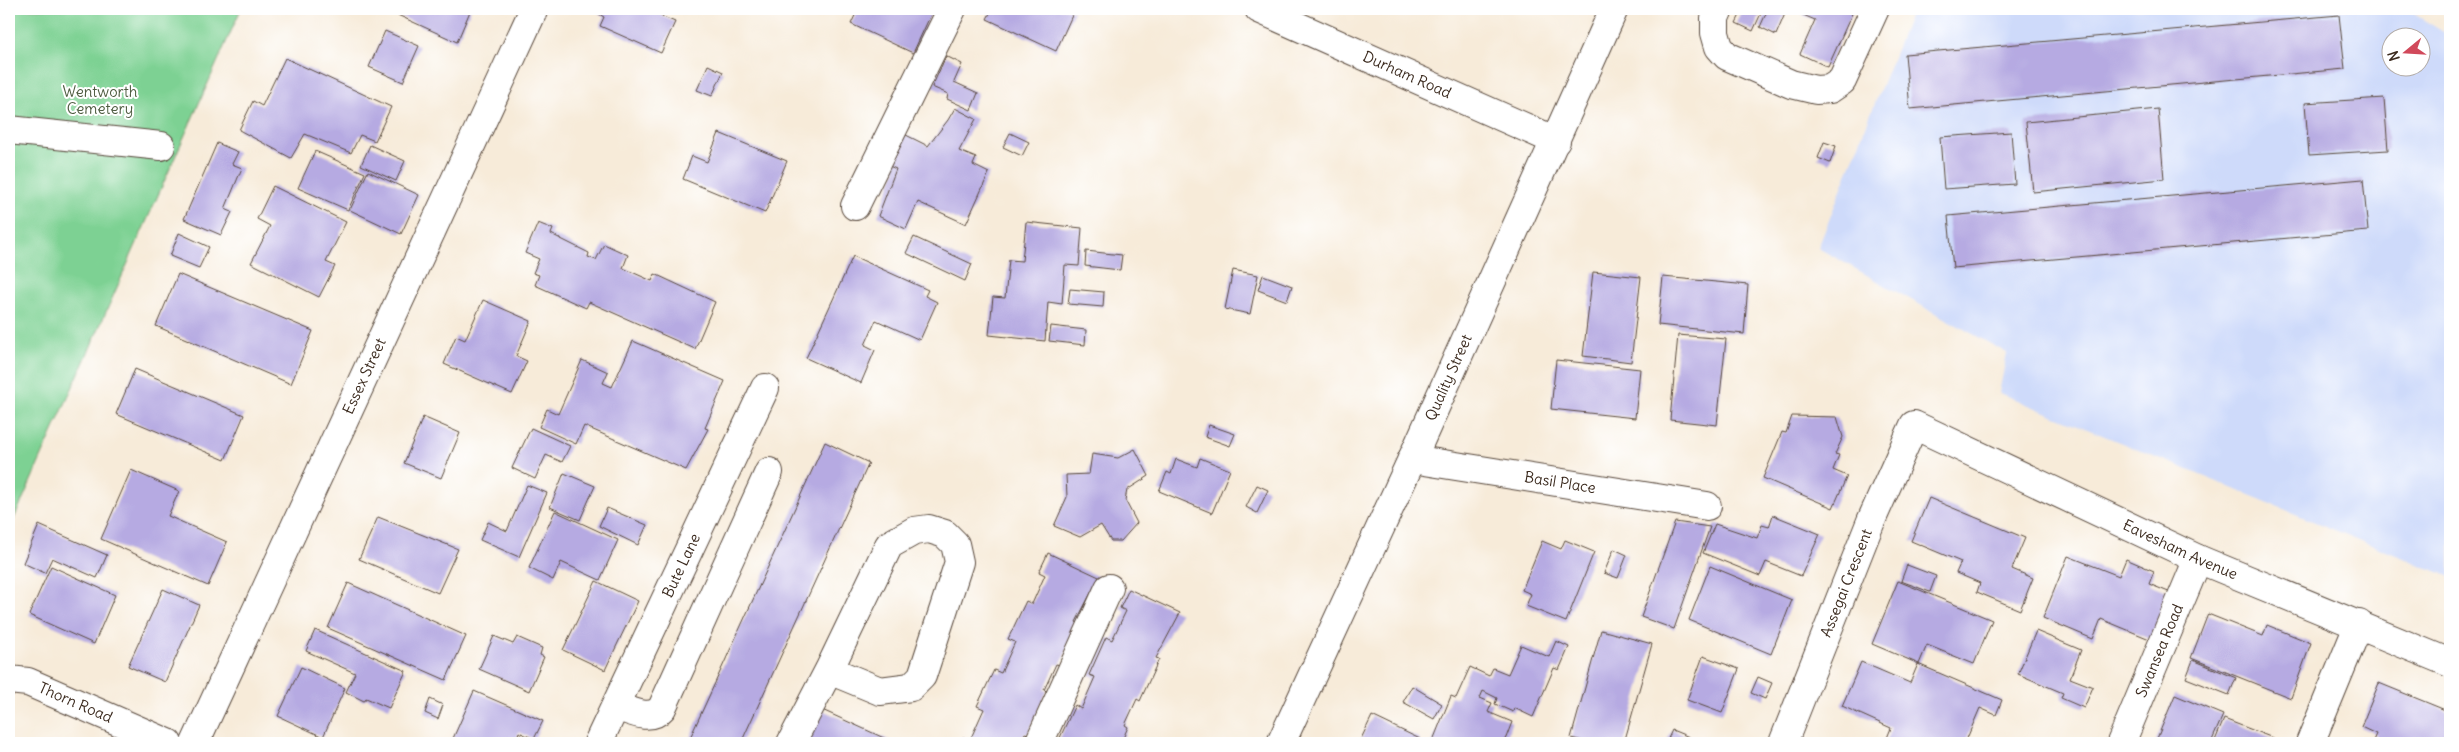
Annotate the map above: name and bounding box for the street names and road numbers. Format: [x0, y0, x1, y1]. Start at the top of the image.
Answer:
street label: Durham Road [1360, 46, 1455, 102]
street label: Quality Street [1420, 331, 1476, 424]
street label: Essex Street [338, 335, 390, 417]
street label: Basil Place [1523, 467, 1597, 497]
street label: Eavesham Avenue [2120, 515, 2240, 583]
street label: Assegai Crescent [1816, 526, 1876, 640]
street label: Bute Lane [658, 530, 704, 601]
street label: Swansea Road [2131, 601, 2187, 700]
street label: Thorn Road [36, 678, 116, 727]

